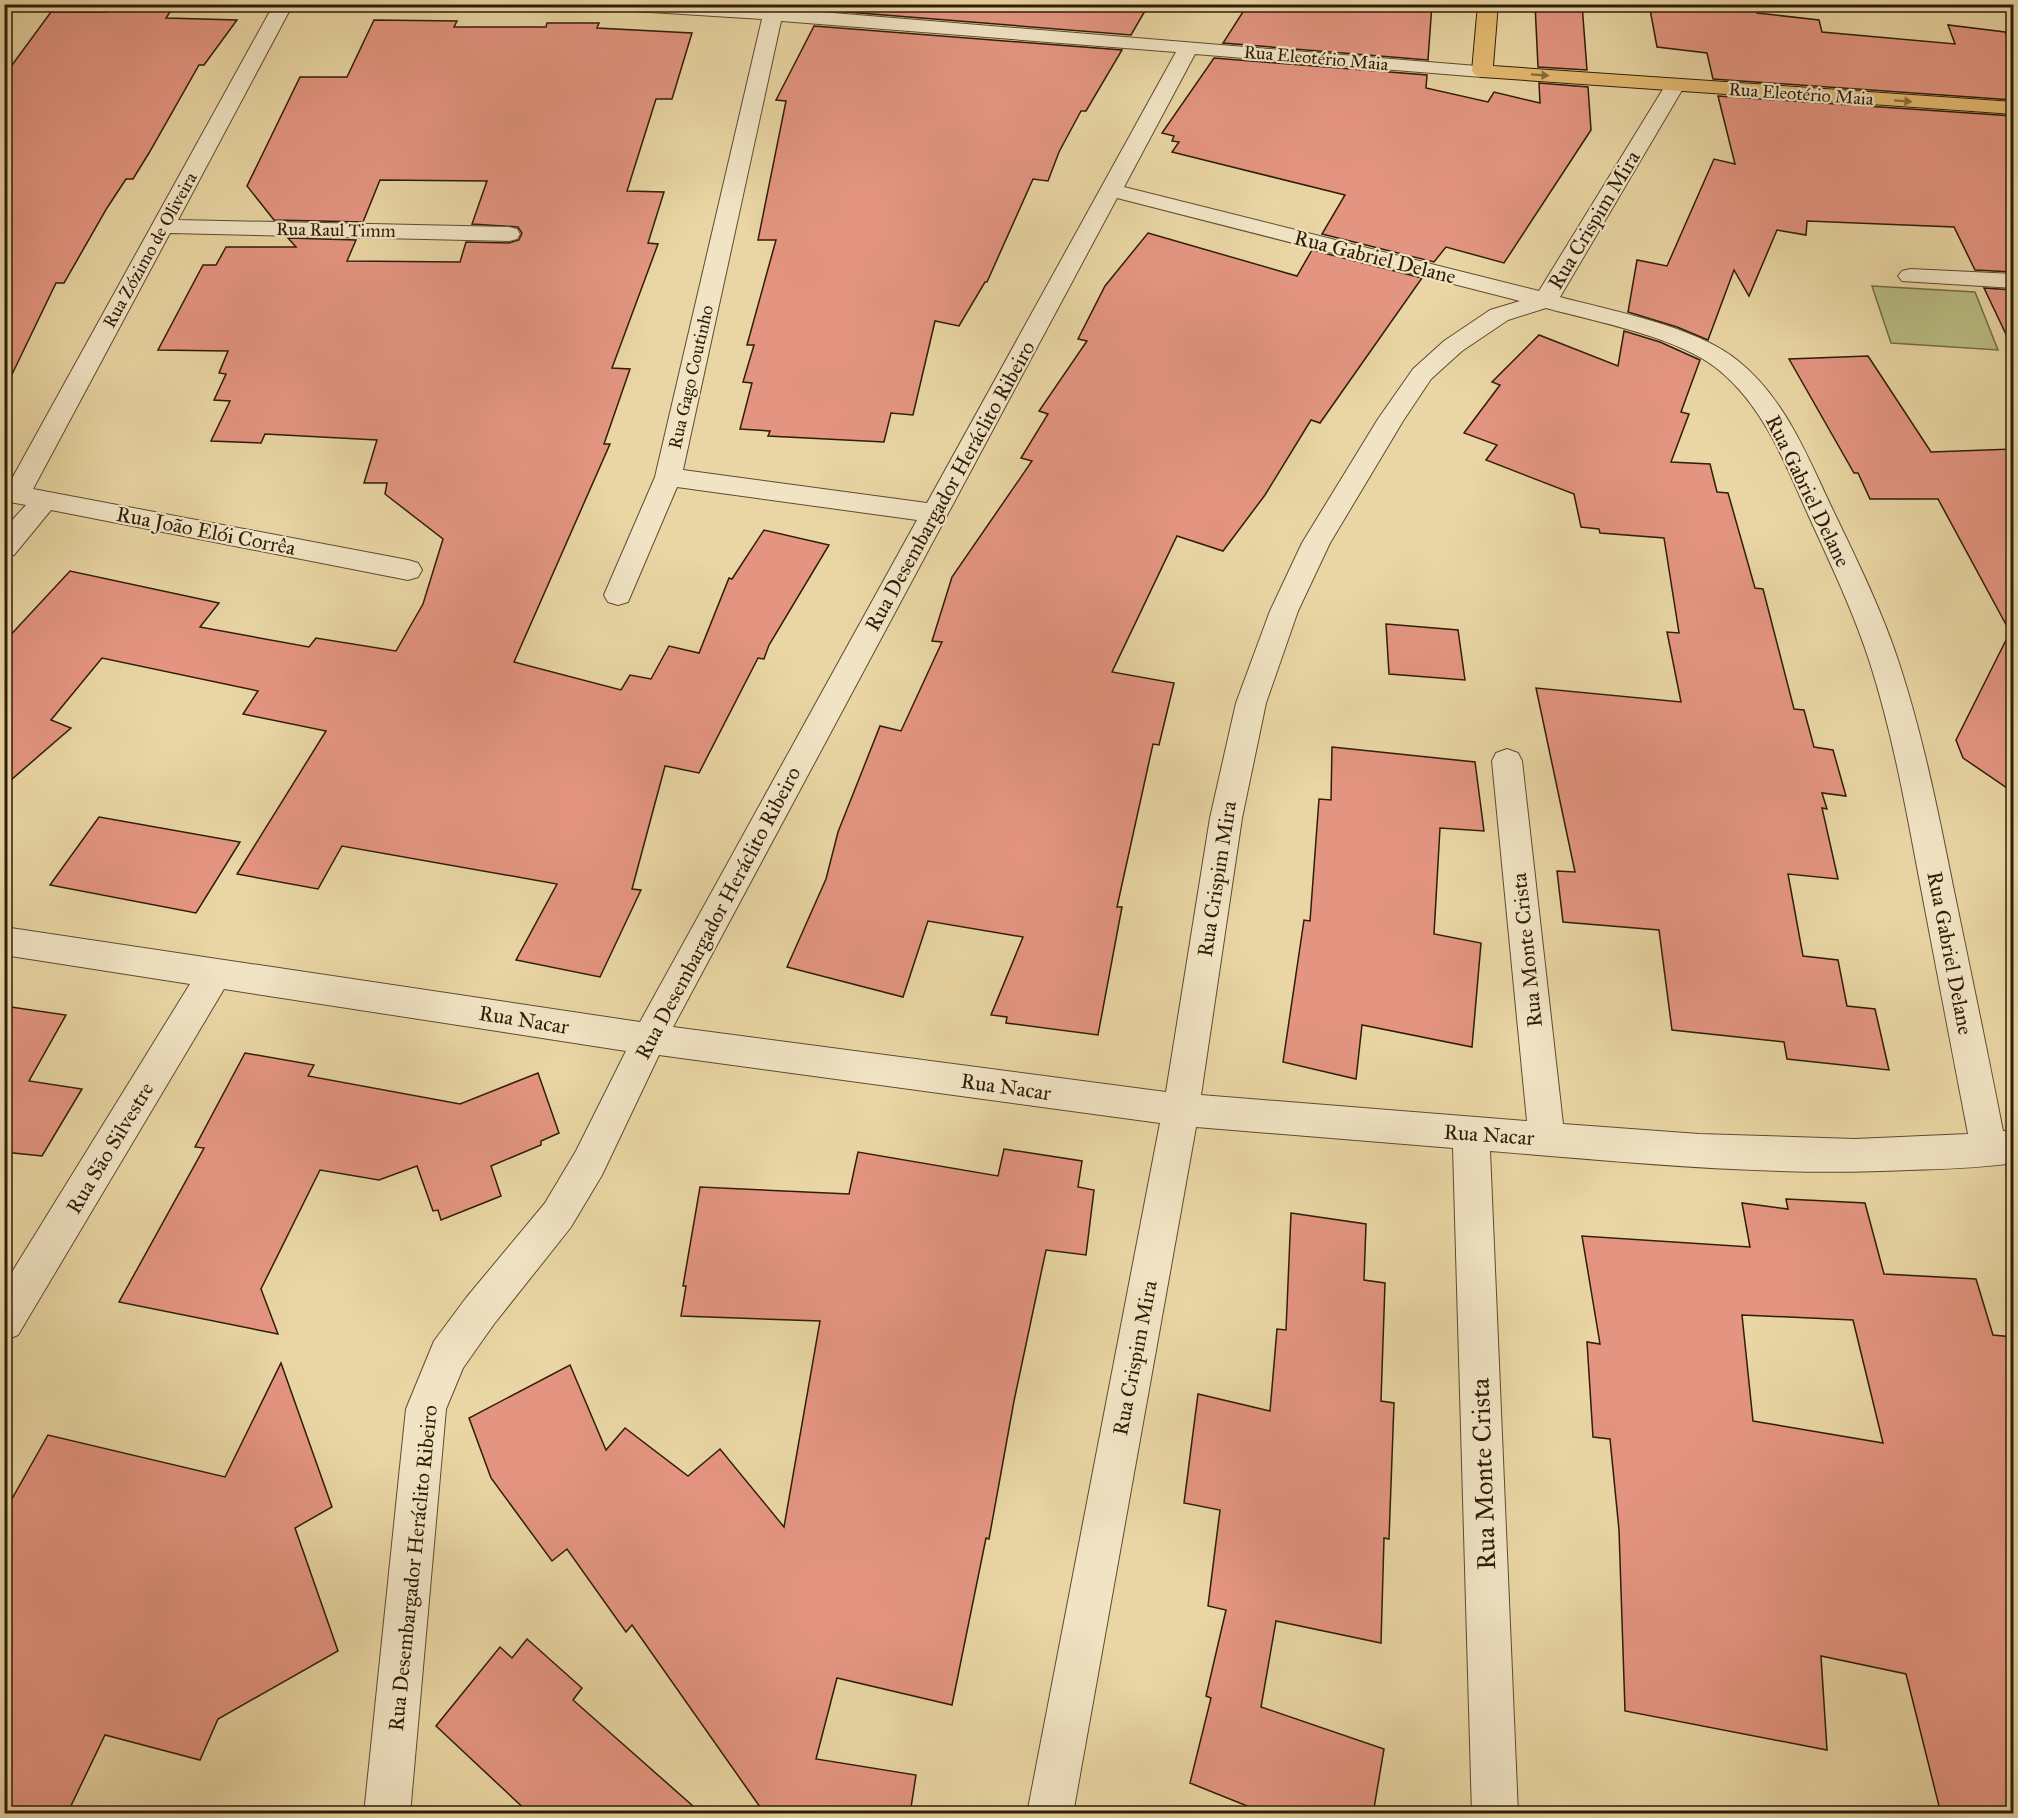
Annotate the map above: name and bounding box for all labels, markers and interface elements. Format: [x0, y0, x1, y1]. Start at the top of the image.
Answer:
street label: Rua Eleotério Maia [1243, 41, 1390, 75]
one-way arrow [1531, 71, 1550, 80]
street label: Rua Eleotério Maia [1728, 78, 1875, 110]
one-way arrow [1893, 96, 1912, 105]
street label: Rua Crispim Mira [1542, 146, 1646, 294]
street label: Rua Zózimo de Oliveira [98, 168, 202, 332]
street label: Rua Raul Timm [276, 218, 396, 242]
street label: Rua Gabriel Delane [1291, 224, 1459, 290]
street label: Rua Gago Coutinho [664, 303, 719, 451]
street label: Rua Desembargador Heráclito Ribeiro [859, 336, 1041, 636]
street label: Rua Gabriel Delane [1760, 411, 1856, 572]
street label: Rua João Elói Corrêa [114, 501, 298, 561]
street label: Rua Desembargador Heráclito Ribeiro [630, 762, 807, 1064]
street label: Rua Crispim Mira [1192, 799, 1242, 959]
street label: Rua Gabriel Delane [1921, 869, 1979, 1037]
street label: Rua Monte Crista [1506, 871, 1548, 1029]
street label: Rua Nacar [477, 1000, 571, 1040]
street label: Rua Nacar [959, 1068, 1053, 1106]
street label: Rua São Silvestre [61, 1077, 160, 1218]
street label: Rua Nacar [1443, 1119, 1535, 1151]
street label: Rua Crispim Mira [1107, 1278, 1163, 1438]
street label: Rua Monte Crista [1464, 1377, 1502, 1571]
street label: Rua Desembargador Heráclito Ribeiro [383, 1403, 443, 1732]

